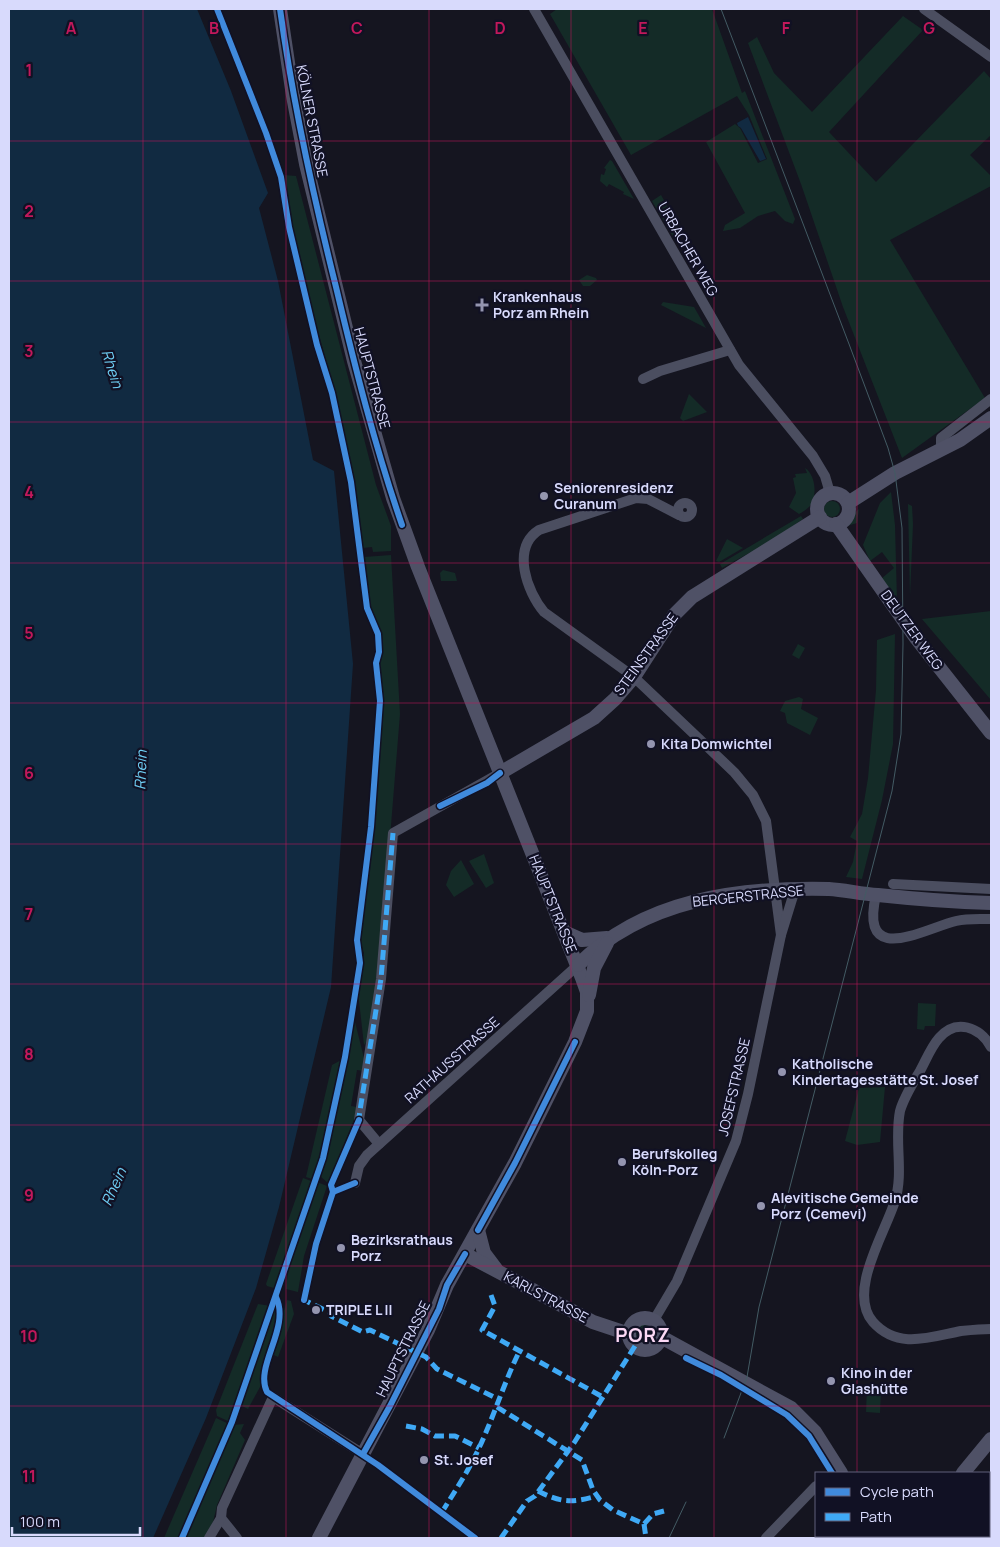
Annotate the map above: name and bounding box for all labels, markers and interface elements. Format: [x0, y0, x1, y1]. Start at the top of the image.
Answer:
text: A [66, 17, 77, 39]
text: B [209, 17, 219, 39]
text: C [351, 17, 363, 39]
text: D [494, 17, 506, 39]
text: E [638, 17, 648, 39]
text: F [782, 17, 791, 39]
text: G [923, 17, 935, 39]
text: 1 [25, 59, 33, 81]
street label: KÖLNER STRASSE [292, 63, 333, 179]
street label: URBACHER WEG [654, 198, 723, 299]
text: 2 [24, 200, 34, 222]
place label: Krankenhaus Porz am Rhein [493, 287, 589, 322]
marker: Krankenhaus Porz am Rhein [475, 298, 489, 312]
street label: HAUPTSTRASSE [350, 325, 395, 431]
text: 3 [24, 340, 34, 362]
water label: Rhein [96, 347, 129, 392]
place label: Seniorenresidenz Curanum [554, 478, 674, 513]
text: 4 [24, 481, 34, 503]
marker: Seniorenresidenz Curanum [538, 490, 550, 502]
street label: DEUTZER WEG [877, 586, 948, 674]
street label: STEINSTRASSE [609, 609, 682, 699]
text: 5 [24, 622, 34, 644]
place label: Kita Domwichtel [661, 734, 772, 753]
marker: Kita Domwichtel [645, 738, 657, 750]
water label: Rhein [129, 749, 152, 790]
text: 6 [24, 762, 34, 784]
street label: HAUPTSTRASSE [525, 852, 582, 956]
street label: BERGERSTRASSE [691, 880, 805, 911]
text: 7 [25, 903, 33, 925]
street label: RATHAUSSTRASSE [400, 1012, 503, 1107]
street label: JOSEFSTRASSE [713, 1036, 754, 1138]
text: 8 [24, 1043, 34, 1065]
place label: Katholische Kindertagesstätte St. Josef [792, 1054, 979, 1089]
marker: Katholische Kindertagesstätte St. Josef [776, 1066, 788, 1078]
place label: Berufskolleg Köln-Porz [632, 1144, 717, 1179]
marker: Berufskolleg Köln-Porz [616, 1156, 628, 1168]
water label: Rhein [96, 1163, 132, 1209]
text: 9 [24, 1184, 34, 1206]
place label: Alevitische Gemeinde Porz (Cemevi) [771, 1188, 919, 1223]
marker: Alevitische Gemeinde Porz (Cemevi) [755, 1200, 767, 1212]
place label: Bezirksrathaus Porz [351, 1230, 453, 1265]
marker: Bezirksrathaus Porz [335, 1242, 347, 1254]
street label: KARLSTRASSE [501, 1266, 592, 1327]
street label: HAUPTSTRASSE [371, 1298, 434, 1400]
place label: TRIPLE L II [326, 1300, 392, 1319]
marker: TRIPLE L II [310, 1304, 322, 1316]
district label: PORZ [615, 1322, 671, 1348]
text: 10 [20, 1325, 38, 1347]
place label: Kino in der Glashütte [841, 1363, 913, 1398]
marker: Kino in der Glashütte [825, 1375, 837, 1387]
place label: St. Josef [434, 1450, 494, 1469]
marker: St. Josef [418, 1454, 430, 1466]
text: 11 [22, 1465, 36, 1487]
legend [815, 1472, 990, 1537]
text: Cycle path [860, 1481, 934, 1502]
scale bar [12, 1504, 140, 1536]
text: Path [860, 1506, 892, 1527]
text: 100 m [20, 1511, 60, 1532]

